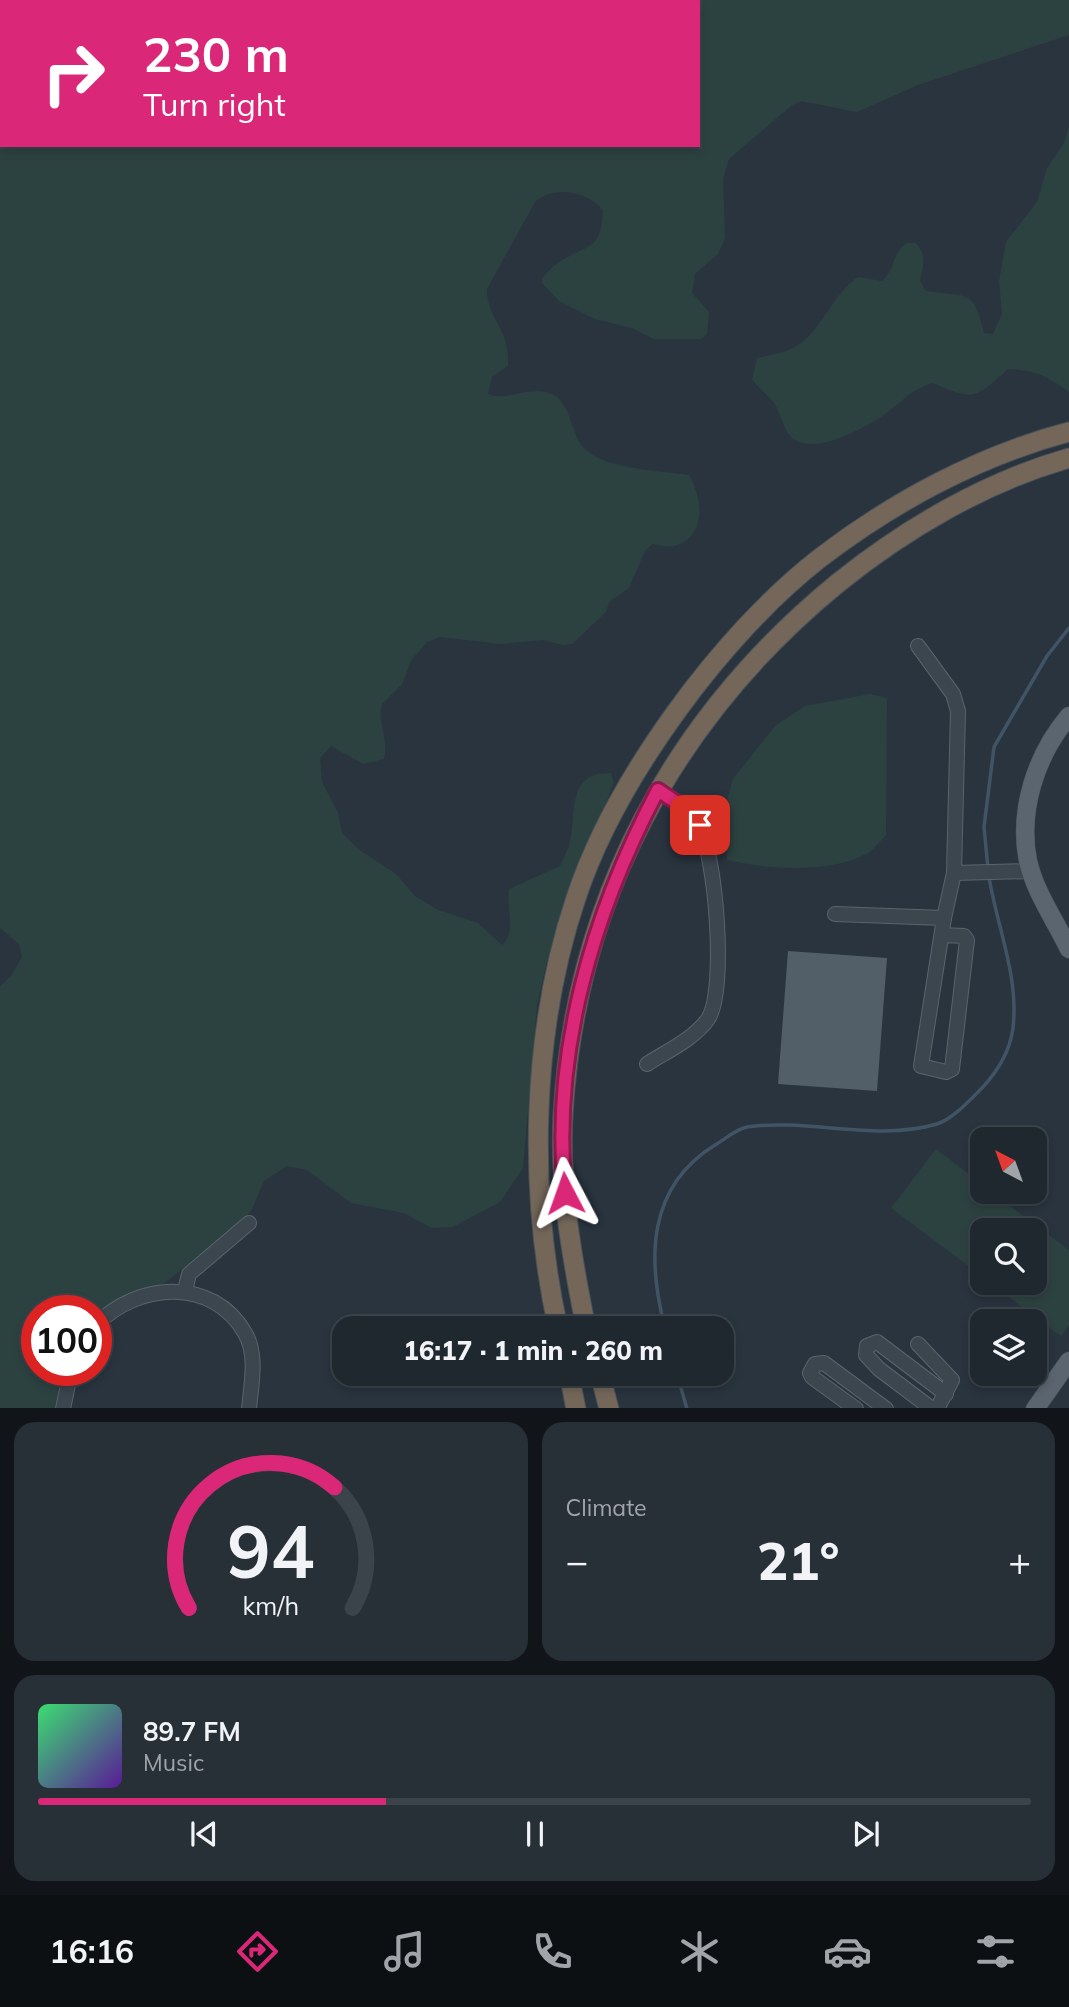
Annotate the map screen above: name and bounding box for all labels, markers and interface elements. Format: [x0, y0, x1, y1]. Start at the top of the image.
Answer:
text: 230 m [143, 23, 289, 84]
icon: right [28, 28, 119, 119]
text: Turn right [143, 84, 286, 124]
pin [670, 795, 730, 855]
icon: arrive [681, 806, 719, 844]
north arrow [970, 1127, 1046, 1204]
map controls [970, 1127, 1047, 1386]
position arrow [528, 1156, 602, 1230]
button: search [970, 1218, 1047, 1295]
speed limit sign: 100 [21, 1295, 112, 1386]
button: layers [970, 1309, 1047, 1386]
text: 16:17 · 1 min · 260 m [403, 1334, 663, 1367]
text: Climate [566, 1493, 647, 1522]
text: 94 [227, 1505, 314, 1596]
text: 21° [757, 1528, 839, 1593]
text: − [566, 1537, 588, 1585]
text: + [1008, 1537, 1031, 1585]
text: km/h [242, 1589, 299, 1620]
text: 89.7 FM [143, 1715, 241, 1748]
text: Music [143, 1748, 204, 1777]
icon: previous [185, 1815, 223, 1853]
icon: pause [516, 1815, 554, 1853]
icon: next [847, 1815, 885, 1853]
icon: directions [233, 1927, 282, 1976]
icon: music [380, 1927, 429, 1976]
icon: phone [528, 1927, 577, 1976]
icon: climate [675, 1927, 724, 1976]
icon: car [823, 1927, 872, 1976]
icon: filters [971, 1927, 1020, 1976]
text: 16:16 [49, 1931, 134, 1971]

